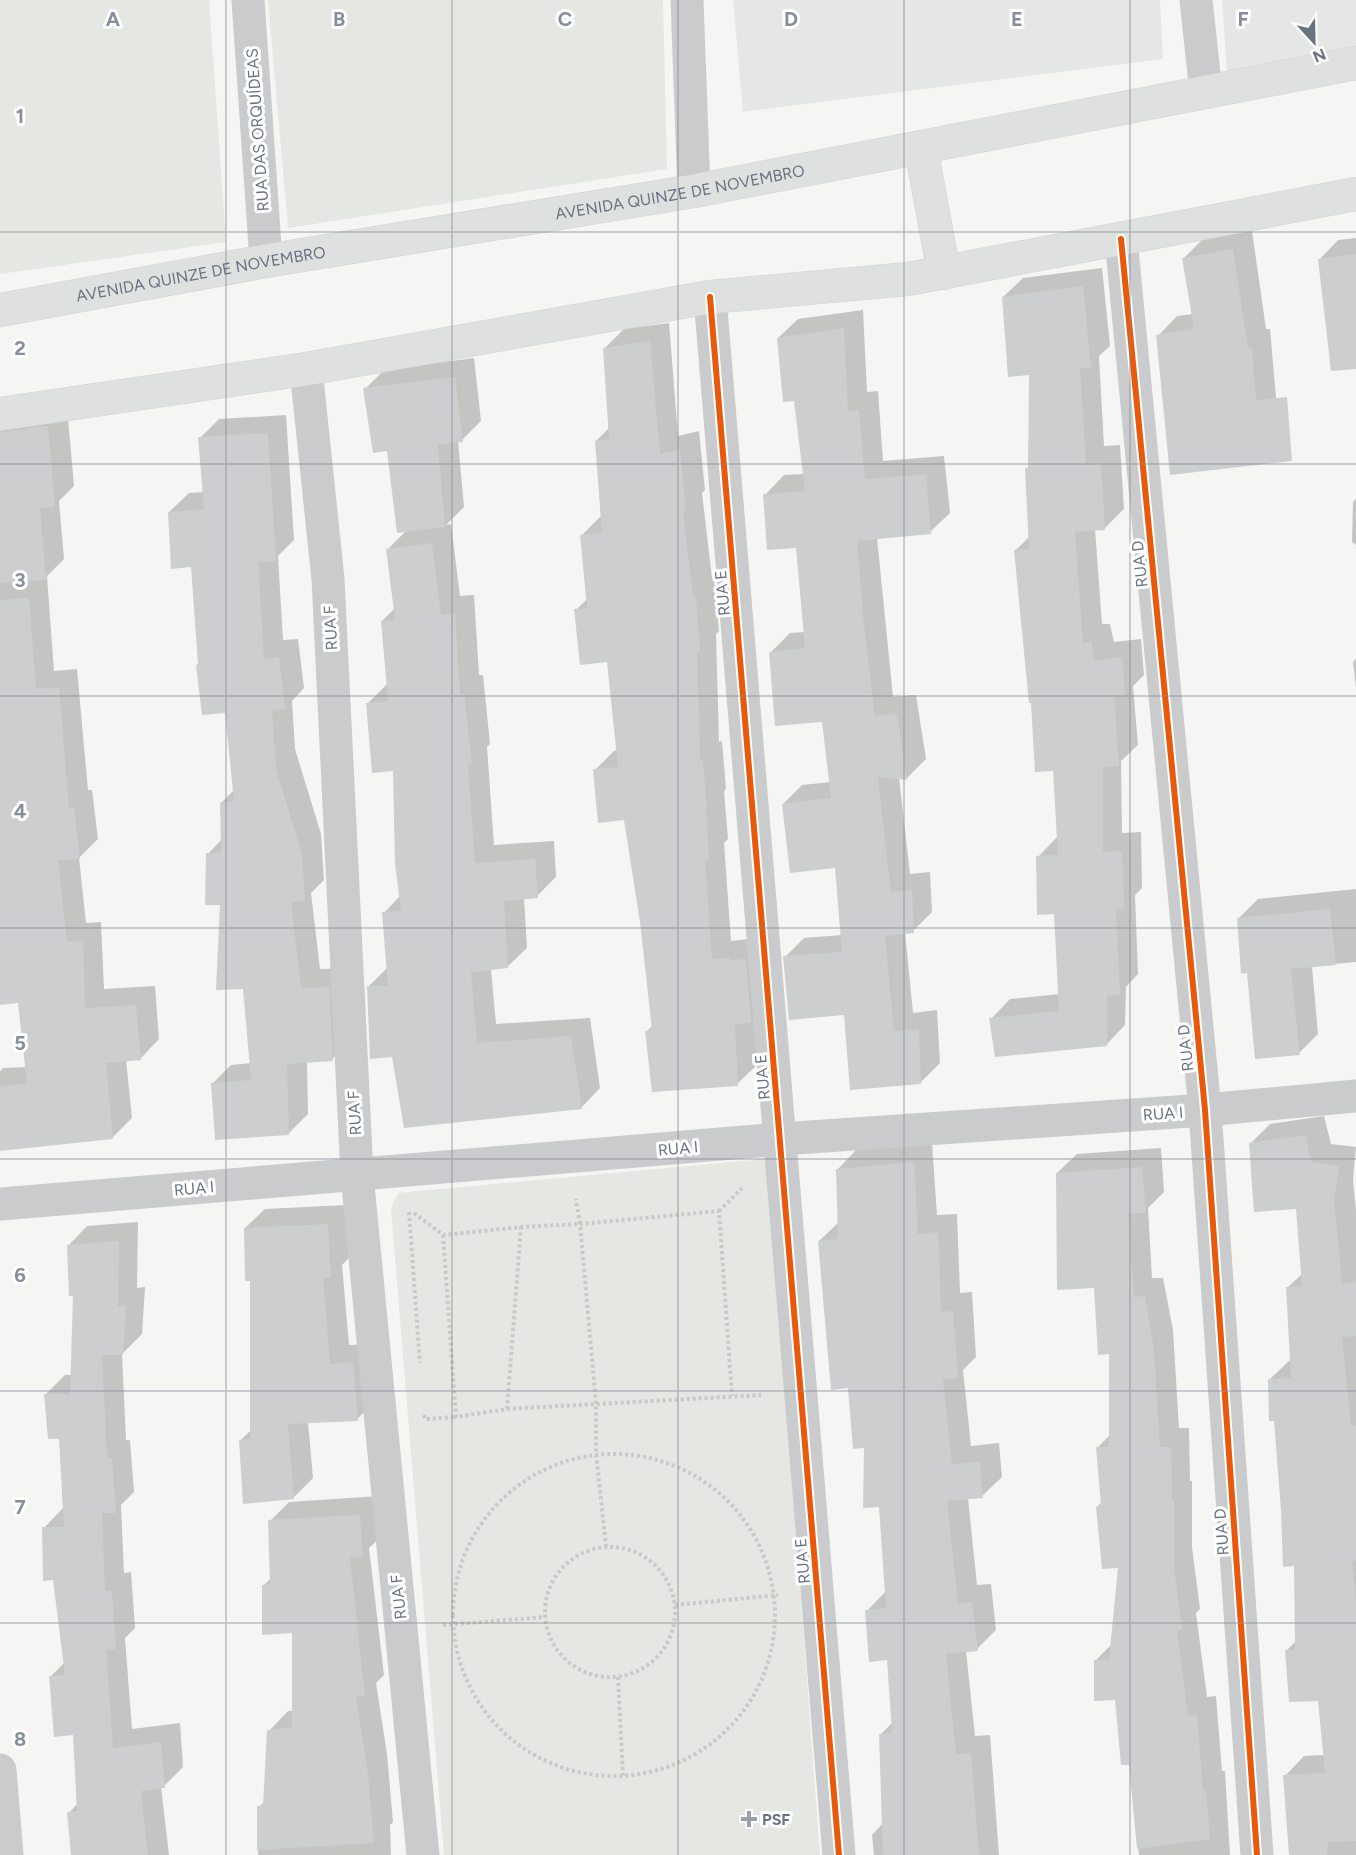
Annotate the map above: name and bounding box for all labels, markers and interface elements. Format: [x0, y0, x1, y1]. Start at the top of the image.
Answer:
text: A [106, 7, 121, 31]
text: B [333, 7, 345, 31]
text: C [558, 7, 572, 31]
text: D [784, 7, 798, 31]
text: E [1011, 7, 1023, 31]
text: F [1237, 7, 1249, 31]
north arrow [1284, 12, 1344, 72]
text: N [1310, 44, 1329, 67]
street label: RUA DAS ORQUÍDEAS [242, 48, 273, 212]
text: 1 [16, 104, 24, 128]
street label: AVENIDA QUINZE DE NOVEMBRO [554, 161, 806, 224]
street label: AVENIDA QUINZE DE NOVEMBRO [75, 242, 327, 306]
text: 2 [14, 336, 26, 360]
street label: RUA D [1128, 540, 1151, 588]
text: 3 [14, 568, 26, 592]
street label: RUA E [711, 569, 734, 616]
street label: RUA F [320, 605, 341, 651]
text: 4 [14, 799, 27, 823]
street label: RUA D [1174, 1024, 1197, 1072]
text: 5 [14, 1031, 26, 1055]
street label: RUA E [751, 1053, 774, 1100]
street label: RUA F [344, 1090, 365, 1136]
street label: RUA I [1142, 1103, 1184, 1124]
street label: RUA I [657, 1137, 699, 1160]
street label: RUA I [173, 1177, 215, 1200]
text: 6 [14, 1263, 26, 1287]
text: 7 [14, 1495, 26, 1519]
street label: RUA D [1210, 1508, 1233, 1556]
street label: RUA E [791, 1537, 814, 1584]
street label: RUA F [387, 1573, 410, 1620]
text: 8 [14, 1727, 26, 1751]
marker: PSF [740, 1810, 758, 1828]
place label: PSF [762, 1810, 790, 1829]

